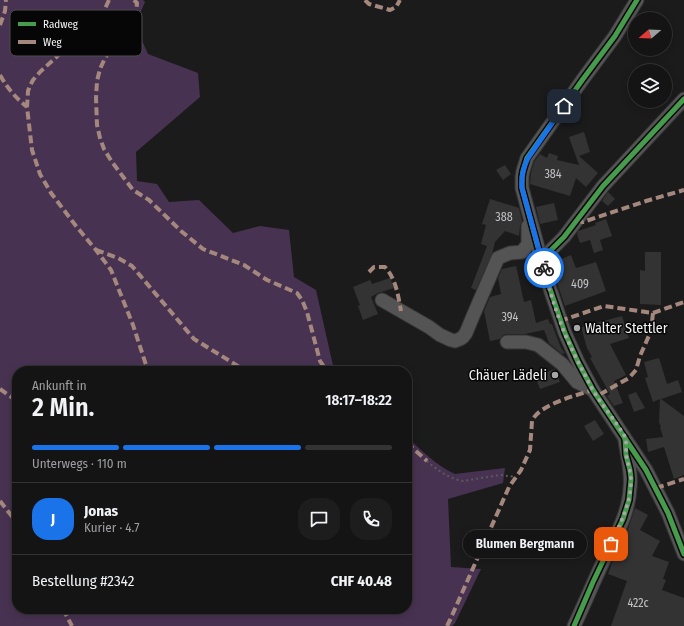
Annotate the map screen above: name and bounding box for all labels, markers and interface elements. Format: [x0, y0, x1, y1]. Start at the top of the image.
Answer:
legend [10, 10, 142, 56]
north arrow [628, 12, 672, 56]
map controls [628, 12, 672, 108]
text: Radweg [43, 18, 79, 31]
text: Weg [43, 36, 63, 49]
button: layers [628, 64, 672, 108]
pin [547, 89, 581, 123]
icon: home [553, 95, 575, 117]
house number: 384 [544, 167, 562, 181]
house number: 388 [495, 210, 513, 224]
courier [524, 248, 564, 288]
icon: bike [533, 257, 555, 279]
house number: 409 [571, 277, 589, 291]
house number: 394 [502, 310, 519, 324]
place label: Walter Stettler [585, 320, 668, 337]
marker: Walter Stettler [572, 323, 582, 333]
place label: Chäuer Lädeli [469, 367, 547, 384]
marker: Chäuer Lädeli [550, 370, 560, 380]
text: Ankunft in [32, 378, 87, 393]
text: 18:17–18:22 [325, 391, 392, 409]
text: 2 Min. [32, 392, 94, 423]
text: Unterwegs · 110 m [32, 456, 127, 471]
button: chat [298, 498, 340, 540]
button: phone [350, 498, 392, 540]
text: Jonas [84, 502, 118, 520]
text: J [51, 510, 55, 528]
text: Kurier · 4.7 [84, 520, 140, 535]
pin [594, 527, 628, 561]
callout: Blumen Bergmann [463, 530, 587, 558]
icon: bag [600, 533, 622, 555]
text: Blumen Bergmann [476, 536, 574, 551]
text: Bestellung #2342 [32, 572, 134, 590]
text: CHF 40.48 [331, 572, 392, 590]
house number: 422c [627, 596, 649, 610]

